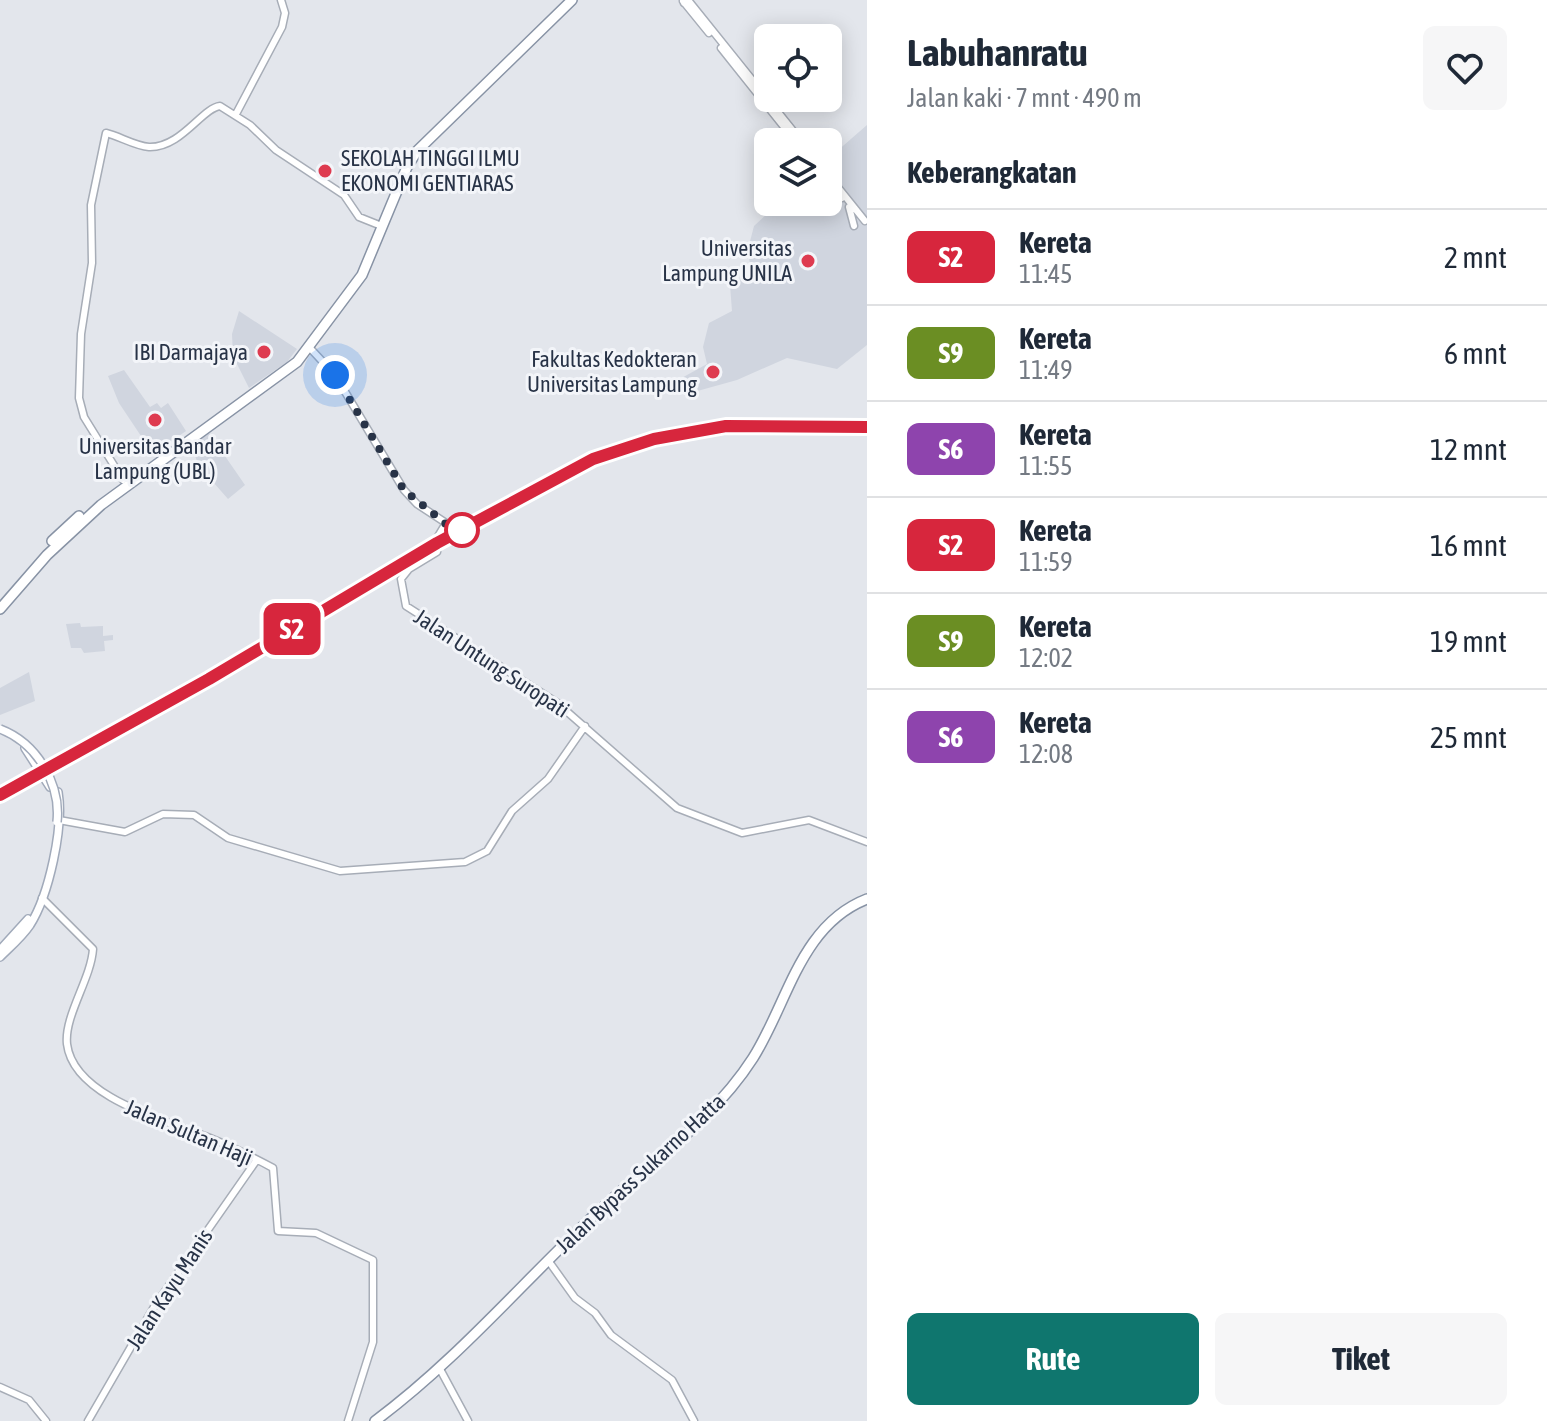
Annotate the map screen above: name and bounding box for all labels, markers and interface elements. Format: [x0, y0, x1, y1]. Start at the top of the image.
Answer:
map controls [754, 24, 842, 216]
button: locate [754, 24, 842, 112]
button: heart [1423, 26, 1507, 110]
text: Labuhanratu [907, 31, 1088, 74]
text: Jalan kaki · 7 mnt · 490 m [907, 83, 1142, 113]
button: layers [754, 128, 842, 216]
place label: SEKOLAH TINGGI ILMU EKONOMI GENTIARAS [341, 145, 520, 196]
text: Keberangkatan [907, 155, 1077, 189]
marker: SEKOLAH TINGGI ILMU EKONOMI GENTIARAS [316, 162, 334, 180]
text: Kereta [1019, 225, 1092, 259]
place label: Universitas Lampung UNILA [662, 235, 792, 286]
text: 2 mnt [1444, 240, 1507, 274]
text: S2 [939, 241, 963, 273]
marker: Universitas Lampung UNILA [799, 252, 817, 270]
text: 11:45 [1019, 259, 1073, 289]
text: Kereta [1019, 321, 1092, 355]
text: 6 mnt [1444, 336, 1507, 370]
text: S9 [939, 337, 963, 369]
place label: IBI Darmajaya [134, 339, 248, 365]
marker: IBI Darmajaya [255, 343, 273, 361]
place label: Fakultas Kedokteran Universitas Lampung [527, 346, 698, 397]
your location [315, 355, 355, 395]
text: 11:49 [1019, 355, 1073, 385]
marker: Fakultas Kedokteran Universitas Lampung [704, 363, 722, 381]
marker: Universitas Bandar Lampung (UBL) [146, 411, 164, 429]
text: Kereta [1019, 417, 1092, 451]
text: 12 mnt [1430, 432, 1507, 466]
place label: Universitas Bandar Lampung (UBL) [79, 433, 232, 484]
text: S6 [939, 433, 963, 465]
text: 11:55 [1019, 451, 1073, 481]
unlabelled marker [445, 513, 479, 547]
text: Kereta [1019, 513, 1092, 547]
text: 16 mnt [1430, 528, 1507, 562]
text: S2 [939, 529, 963, 561]
text: 11:59 [1019, 547, 1073, 577]
line badge: S2 [256, 603, 328, 655]
street label: Jalan Untung Suropati [410, 603, 574, 723]
text: Kereta [1019, 609, 1092, 643]
text: S2 [280, 613, 304, 645]
text: 19 mnt [1430, 624, 1507, 658]
text: S9 [939, 625, 963, 657]
text: 12:02 [1019, 643, 1073, 673]
text: Kereta [1019, 705, 1092, 739]
text: 25 mnt [1430, 720, 1507, 754]
text: S6 [939, 721, 963, 753]
text: 12:08 [1019, 739, 1073, 769]
street label: Jalan Bypass Sukarno Hatta [550, 1088, 730, 1258]
street label: Jalan Sultan Haji [121, 1093, 257, 1171]
street label: Jalan Kayu Manis [120, 1224, 218, 1354]
button: Rute [907, 1313, 1199, 1405]
button: Tiket [1215, 1313, 1507, 1405]

